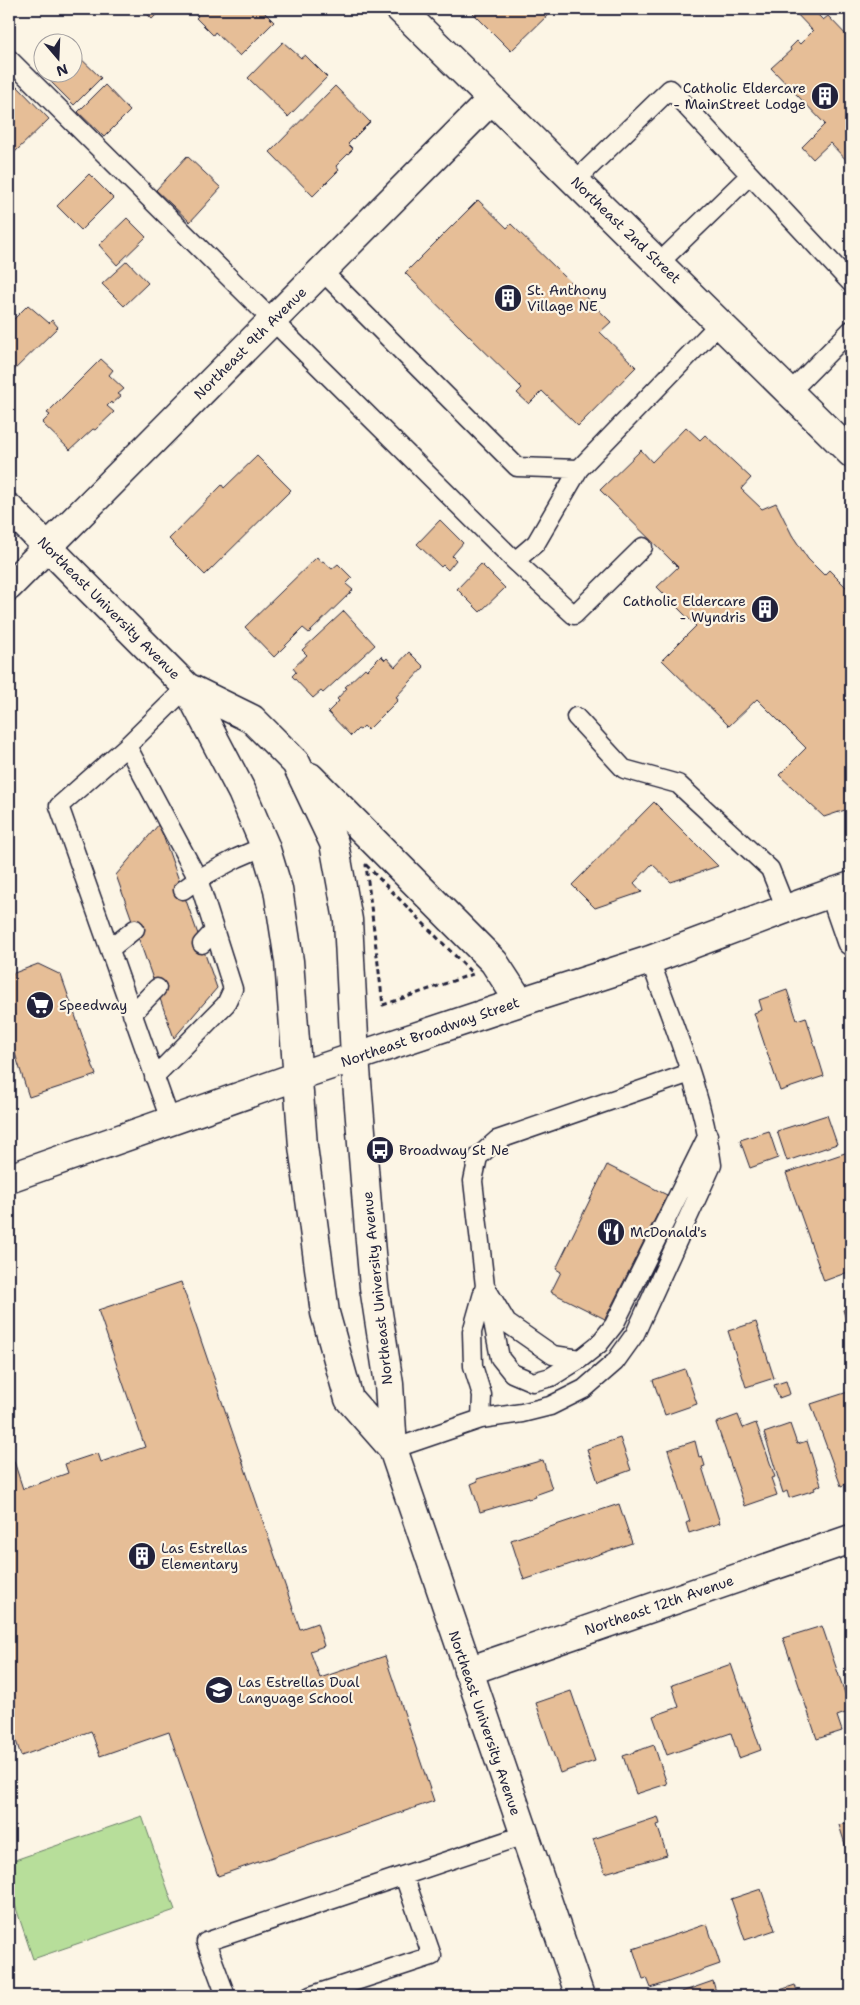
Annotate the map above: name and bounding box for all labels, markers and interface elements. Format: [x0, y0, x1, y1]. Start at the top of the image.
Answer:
north arrow [32, 32, 82, 82]
text: N [54, 60, 70, 81]
place label: Catholic Eldercare - MainStreet Lodge [673, 79, 806, 113]
building icon: Catholic Eldercare - MainStreet Lodge [810, 81, 840, 111]
street label: Northeast 2nd Street [567, 173, 685, 287]
place label: St. Anthony Village NE [527, 281, 607, 315]
street label: Northeast 9th Avenue [190, 283, 310, 403]
building icon: St. Anthony Village NE [493, 283, 523, 313]
street label: Northeast University Avenue [34, 533, 184, 683]
place label: Catholic Eldercare - Wyndris [623, 592, 746, 626]
building icon: Catholic Eldercare - Wyndris [750, 594, 780, 624]
supermarket icon: Speedway [25, 990, 55, 1020]
street label: Northeast Broadway Street [338, 993, 522, 1071]
place label: Speedway [59, 996, 127, 1014]
bus stop icon: Broadway St Ne [365, 1135, 395, 1165]
place label: Broadway St Ne [399, 1141, 509, 1159]
street label: Northeast University Avenue [358, 1190, 396, 1386]
restaurant icon: McDonald's [596, 1217, 626, 1247]
place label: McDonald's [630, 1223, 707, 1241]
place label: Las Estrellas Elementary [161, 1539, 248, 1573]
building icon: Las Estrellas Elementary [127, 1541, 157, 1571]
street label: Northeast 12th Avenue [582, 1571, 736, 1639]
street label: Northeast University Avenue [445, 1628, 525, 1818]
place label: Las Estrellas Dual Language School [238, 1673, 360, 1707]
school or university icon: Las Estrellas Dual Language School [204, 1675, 234, 1705]

